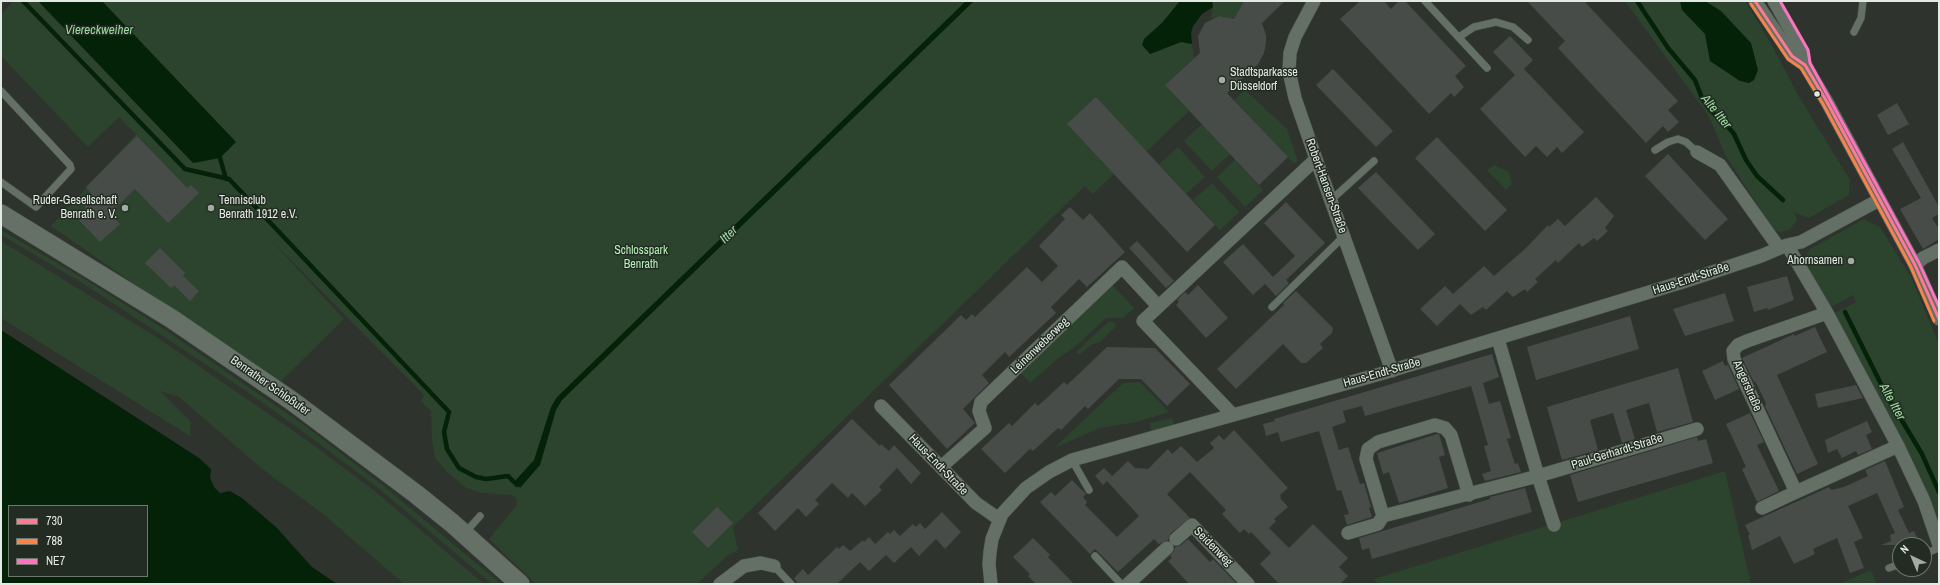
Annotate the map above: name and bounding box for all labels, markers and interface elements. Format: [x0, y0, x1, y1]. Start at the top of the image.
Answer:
water label: Viereckweiher [65, 23, 133, 39]
place label: Stadtsparkasse Düsseldorf [1230, 66, 1298, 94]
marker: Stadtsparkasse Düsseldorf [1217, 75, 1227, 85]
unlabelled marker [1812, 89, 1822, 99]
water label: Alte Itter [1697, 92, 1735, 132]
street label: Robert-Hansen-Straße [1302, 137, 1350, 235]
place label: Ruder-Gesellschaft Benrath e. V. [33, 194, 117, 222]
place label: Tennisclub Benrath 1912 e.V. [219, 194, 297, 222]
marker: Ruder-Gesellschaft Benrath e. V. [120, 203, 130, 213]
marker: Tennisclub Benrath 1912 e.V. [206, 203, 216, 213]
water label: Itter [717, 223, 741, 247]
park label: Schlosspark Benrath [614, 244, 668, 272]
place label: Ahornsamen [1787, 254, 1843, 268]
marker: Ahornsamen [1846, 256, 1856, 266]
street label: Haus-Endt-Straße [1651, 260, 1731, 298]
street label: Leinenweberweg [1008, 315, 1072, 377]
street label: Benrather Schloßufer [228, 353, 312, 419]
street label: Haus-Endt-Straße [1342, 355, 1422, 391]
street label: Angerstraße [1729, 358, 1765, 414]
water label: Alte Itter [1876, 381, 1908, 423]
street label: Haus-Endt-Straße [905, 431, 971, 499]
street label: Paul-Gerhardt-Straße [1570, 431, 1664, 473]
legend [8, 505, 148, 577]
text: 730 [46, 513, 62, 529]
street label: Seidenweg [1191, 525, 1235, 569]
text: 788 [46, 533, 62, 549]
north arrow [1892, 537, 1932, 577]
text: N [1897, 542, 1912, 556]
text: NE7 [46, 553, 65, 569]

